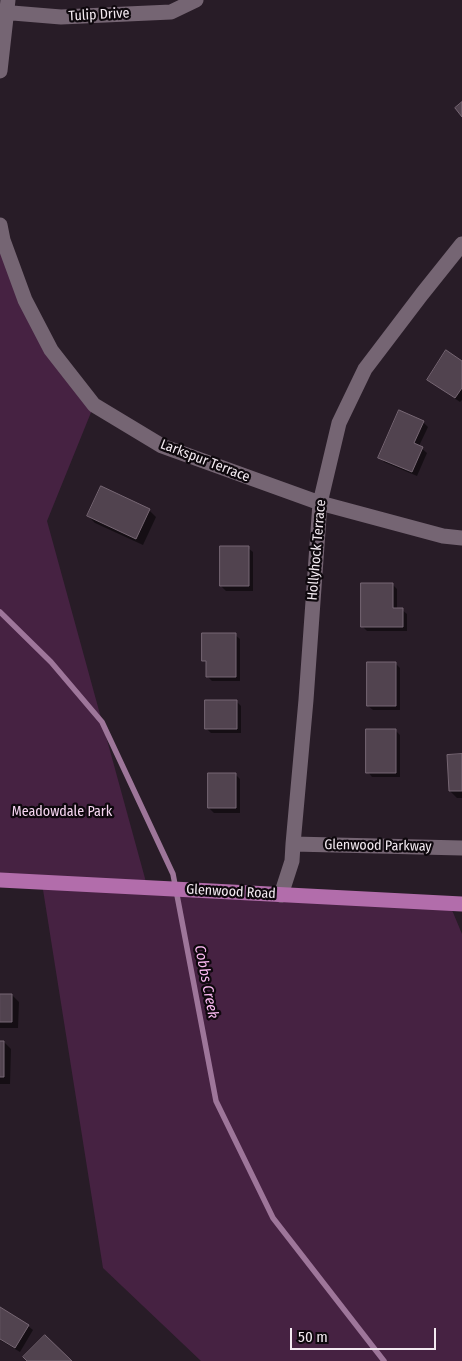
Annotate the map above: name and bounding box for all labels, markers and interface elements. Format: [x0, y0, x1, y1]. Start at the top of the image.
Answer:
street label: Tulip Drive [68, 5, 130, 25]
street label: Larkspur Terrace [158, 436, 252, 486]
street label: Hollyhock Terrace [304, 499, 330, 601]
park label: Meadowdale Park [12, 804, 112, 820]
street label: Glenwood Parkway [324, 837, 432, 855]
street label: Glenwood Road [186, 881, 276, 903]
water label: Cobbs Creek [190, 944, 222, 1020]
scale bar [292, 1318, 438, 1350]
text: 50 m [298, 1328, 328, 1346]

